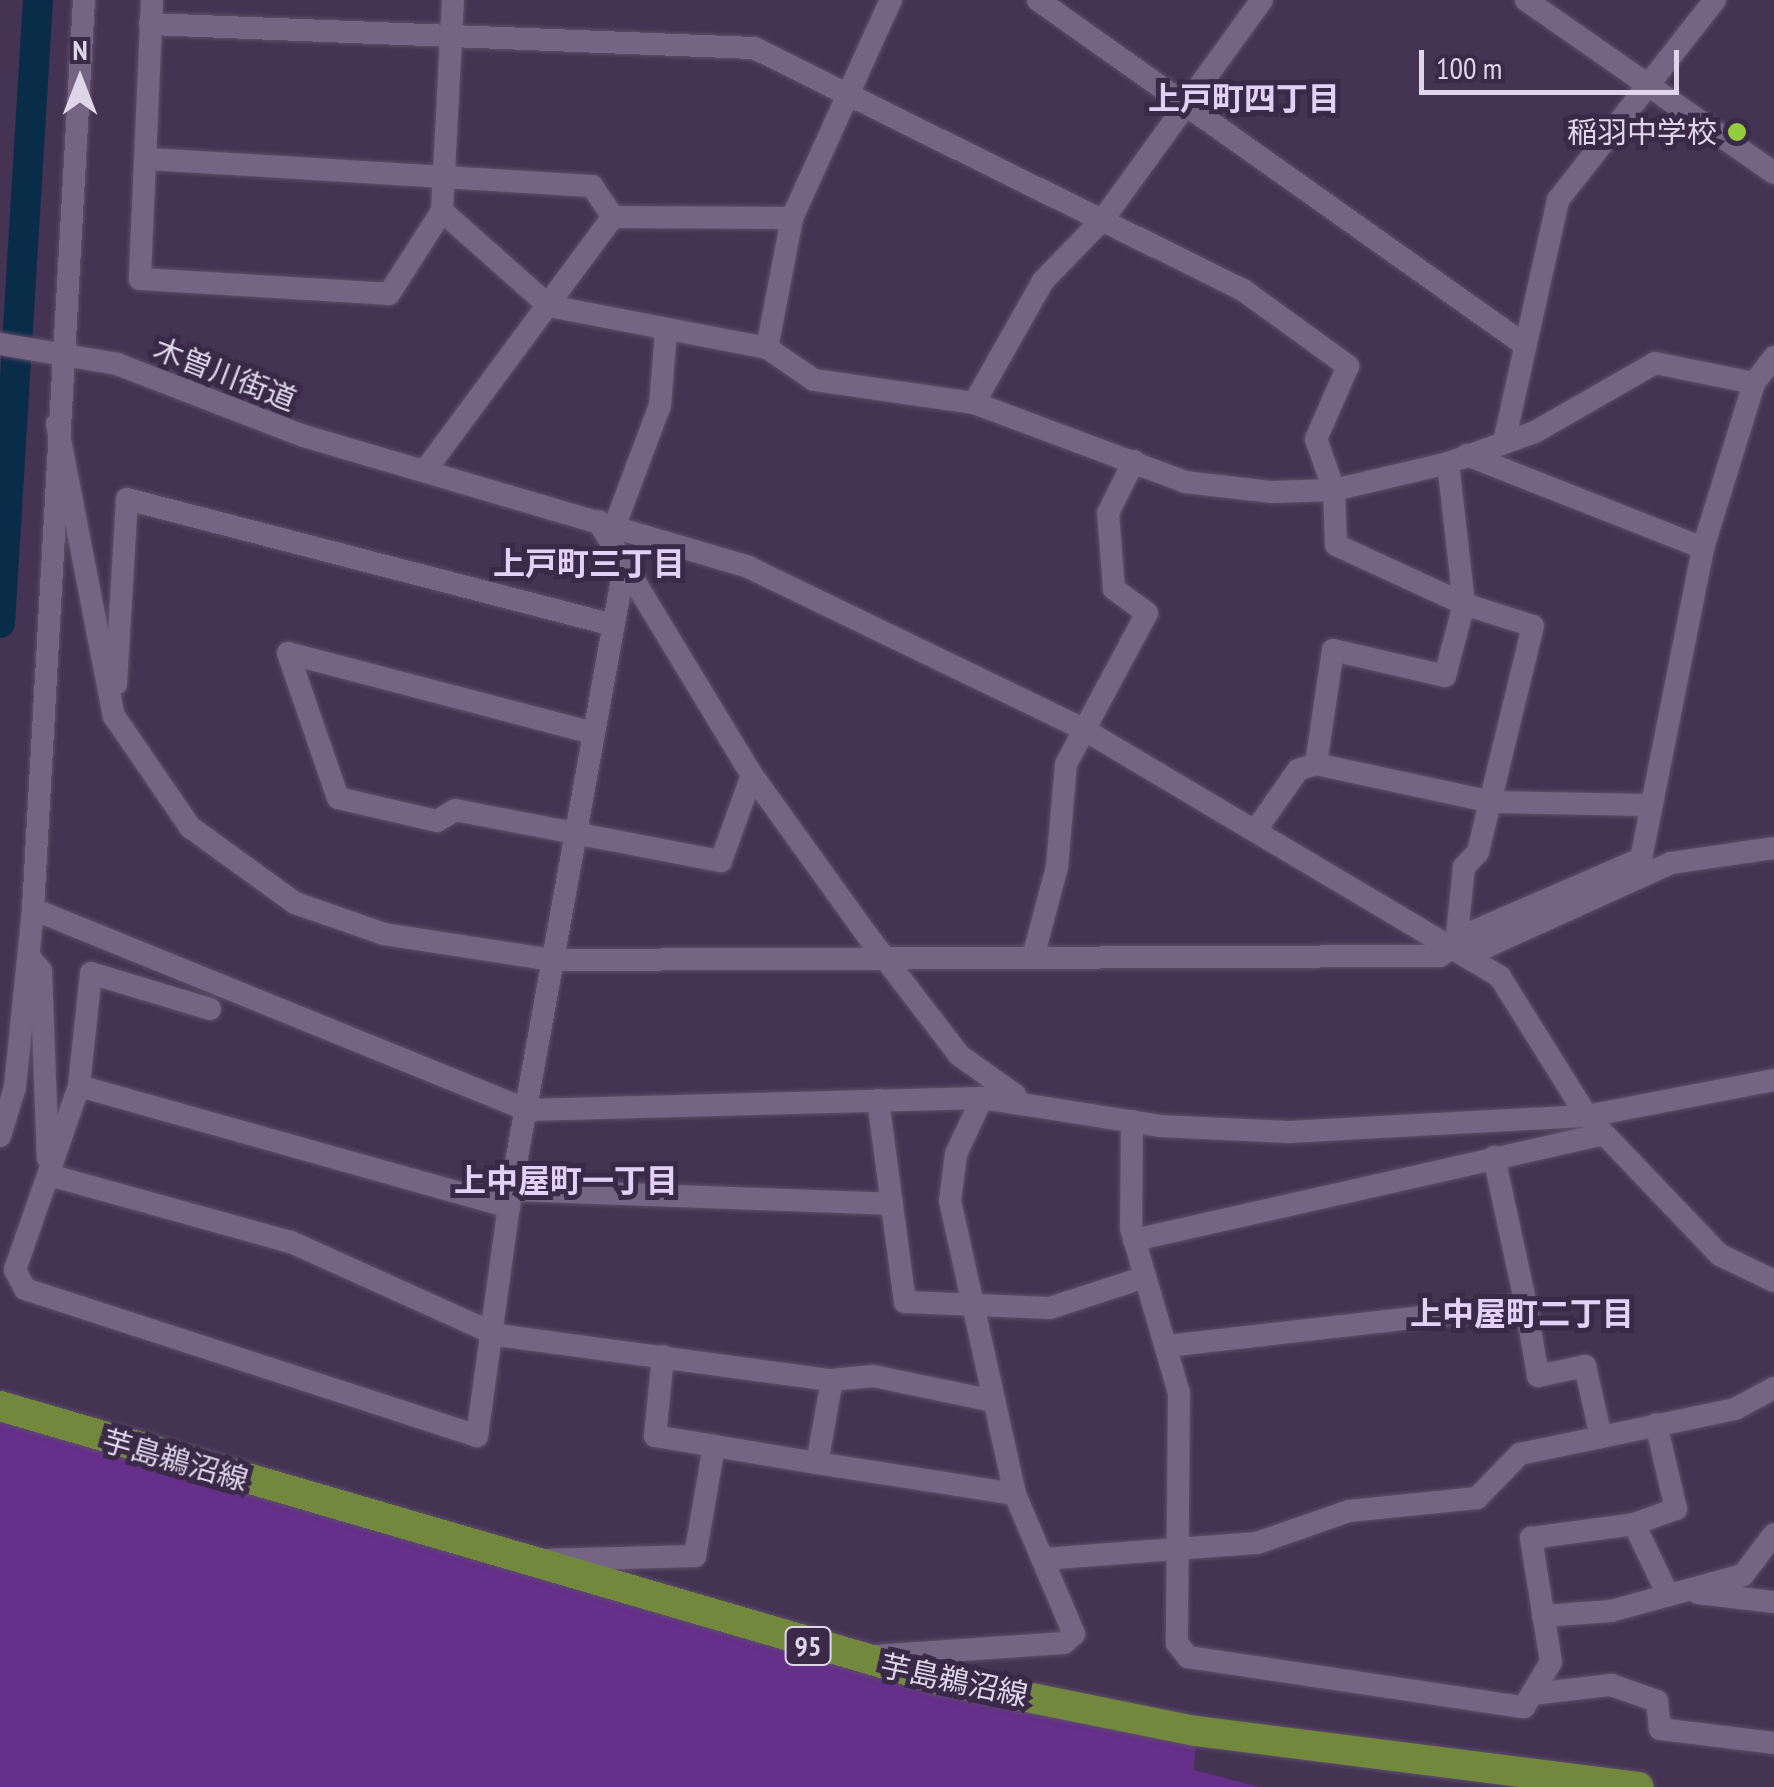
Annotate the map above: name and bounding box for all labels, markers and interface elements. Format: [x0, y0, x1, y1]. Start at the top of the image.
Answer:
north arrow [30, 30, 130, 130]
scale bar [1424, 30, 1684, 92]
text: N [72, 31, 88, 68]
text: 100 m [1436, 48, 1502, 87]
district label: 上戸町四丁目 [1148, 79, 1340, 117]
place label: 稲羽中学校 [1567, 114, 1717, 150]
marker: 稲羽中学校 [1726, 121, 1748, 143]
street label: 木曽川街道 [149, 330, 301, 418]
district label: 上戸町三丁目 [493, 544, 685, 582]
district label: 上中屋町一丁目 [454, 1161, 678, 1199]
district label: 上中屋町二丁目 [1410, 1294, 1634, 1332]
street label: 芋島鵜沼線 [98, 1422, 252, 1498]
road number: 95 [783, 1623, 833, 1669]
street label: 芋島鵜沼線 [877, 1647, 1031, 1713]

